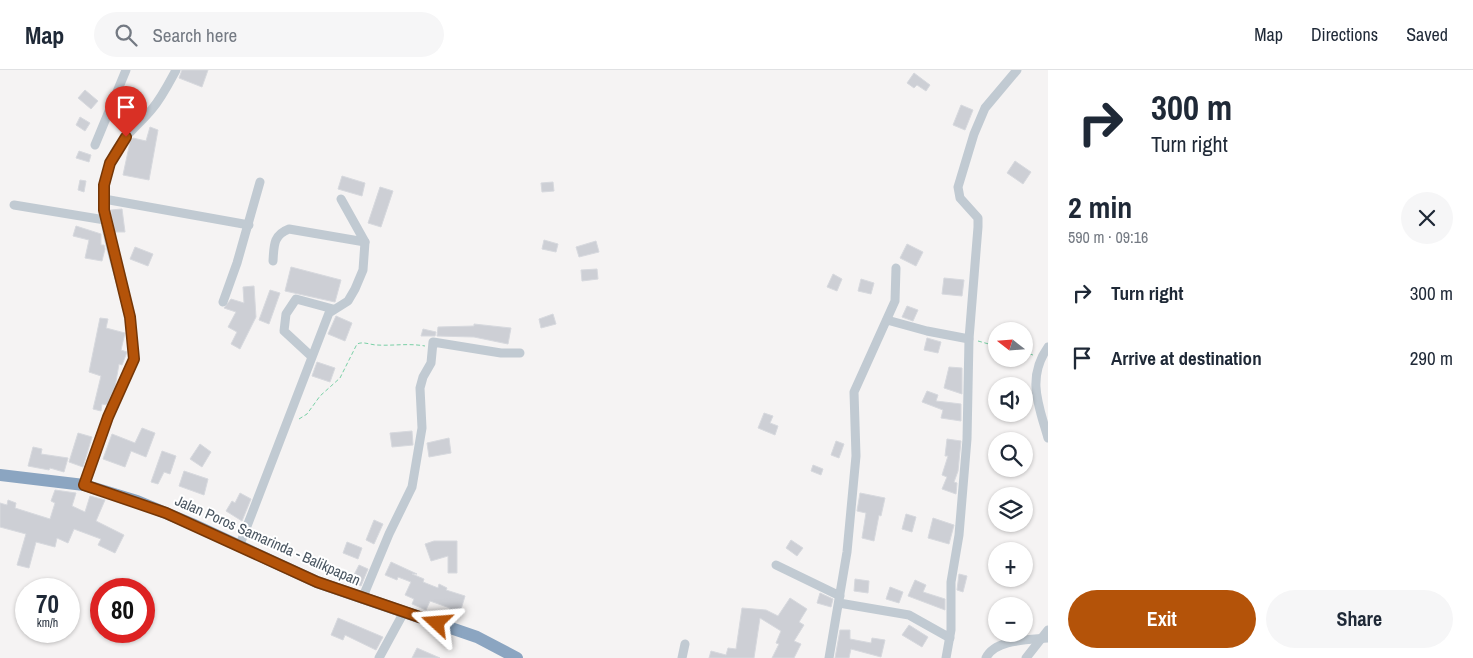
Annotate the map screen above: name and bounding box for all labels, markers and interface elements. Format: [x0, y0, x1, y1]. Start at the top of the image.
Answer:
search box [94, 12, 444, 57]
text: Map [25, 19, 64, 51]
icon: search [112, 21, 140, 49]
text: Search here [152, 22, 237, 48]
text: Map [1254, 22, 1283, 47]
text: Directions [1311, 22, 1378, 47]
text: Saved [1406, 22, 1448, 47]
text: 300 m [1151, 84, 1232, 131]
pin [105, 86, 147, 137]
icon: right [1068, 90, 1133, 155]
icon: arrive [112, 93, 140, 121]
text: Turn right [1151, 129, 1228, 159]
text: 2 min [1068, 187, 1132, 227]
button: close [1401, 192, 1453, 244]
text: 590 m · 09:16 [1068, 226, 1148, 248]
icon: right [1068, 279, 1096, 307]
text: Turn right [1111, 280, 1183, 306]
text: 300 m [1410, 280, 1453, 306]
north arrow [988, 322, 1032, 368]
map controls [988, 322, 1033, 642]
icon: arrive [1068, 344, 1096, 372]
text: Arrive at destination [1111, 345, 1262, 371]
text: 290 m [1410, 345, 1453, 371]
button: sound [988, 377, 1033, 422]
button: search [988, 432, 1033, 477]
button: layers [988, 487, 1033, 532]
street label: Jalan Poros Samarinda - Balikpapan [172, 490, 364, 590]
button: + [988, 542, 1033, 587]
speed limit sign: 80 [90, 578, 155, 643]
text: 70 [36, 587, 59, 621]
button: Exit [1068, 590, 1256, 648]
button: Share [1266, 590, 1453, 648]
position arrow [410, 596, 462, 648]
button: − [988, 597, 1033, 642]
text: km/h [37, 615, 58, 631]

